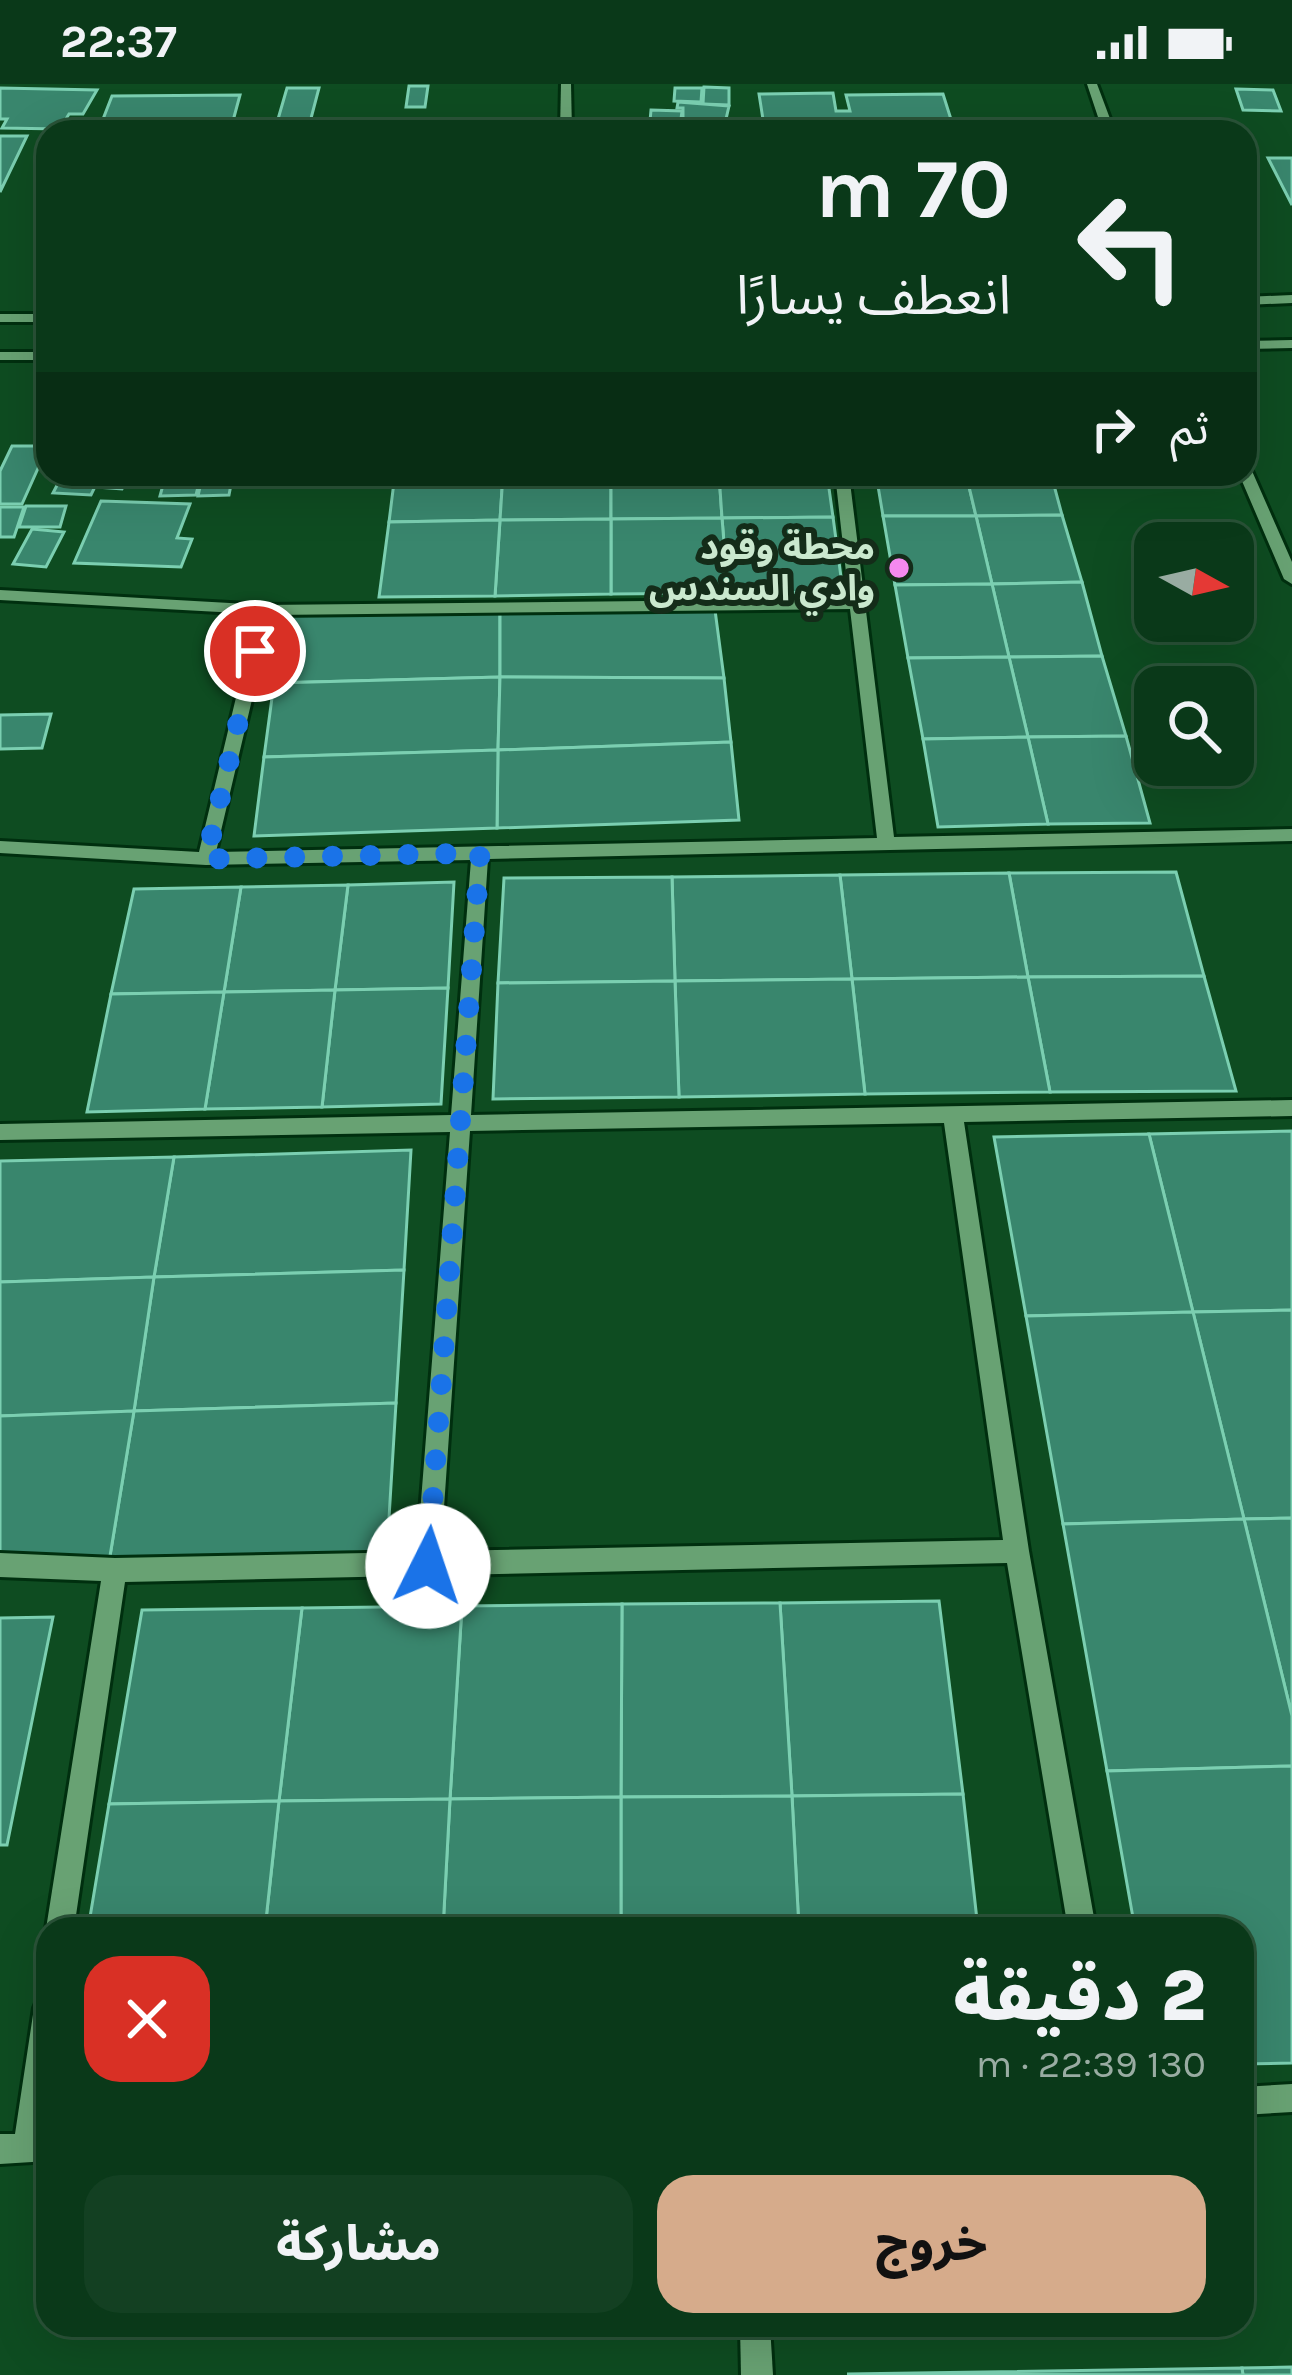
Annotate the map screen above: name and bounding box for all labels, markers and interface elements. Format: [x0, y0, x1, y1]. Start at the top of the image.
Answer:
text: 22:37 [60, 16, 177, 68]
text: 70 m [815, 140, 1011, 238]
icon: left [1053, 168, 1209, 324]
text: انعطف يسارًا [736, 264, 1011, 328]
icon: right [1080, 396, 1146, 462]
text: ثم [1170, 403, 1209, 455]
north arrow [1134, 522, 1254, 642]
map controls [1134, 522, 1254, 786]
place label: محطة وقود وادي السندس [649, 526, 875, 616]
marker: محطة وقود وادي السندس [886, 555, 912, 581]
pin [204, 600, 306, 702]
icon: arrive [222, 618, 288, 684]
button: search [1134, 666, 1254, 786]
position arrow [365, 1503, 491, 1629]
text: 2 دقيقة [953, 1954, 1206, 2038]
button: close [84, 1956, 210, 2082]
text: 130 m · 22:39 [976, 2041, 1206, 2087]
button: مشاركة [84, 2175, 633, 2313]
button: خروج [657, 2175, 1206, 2313]

